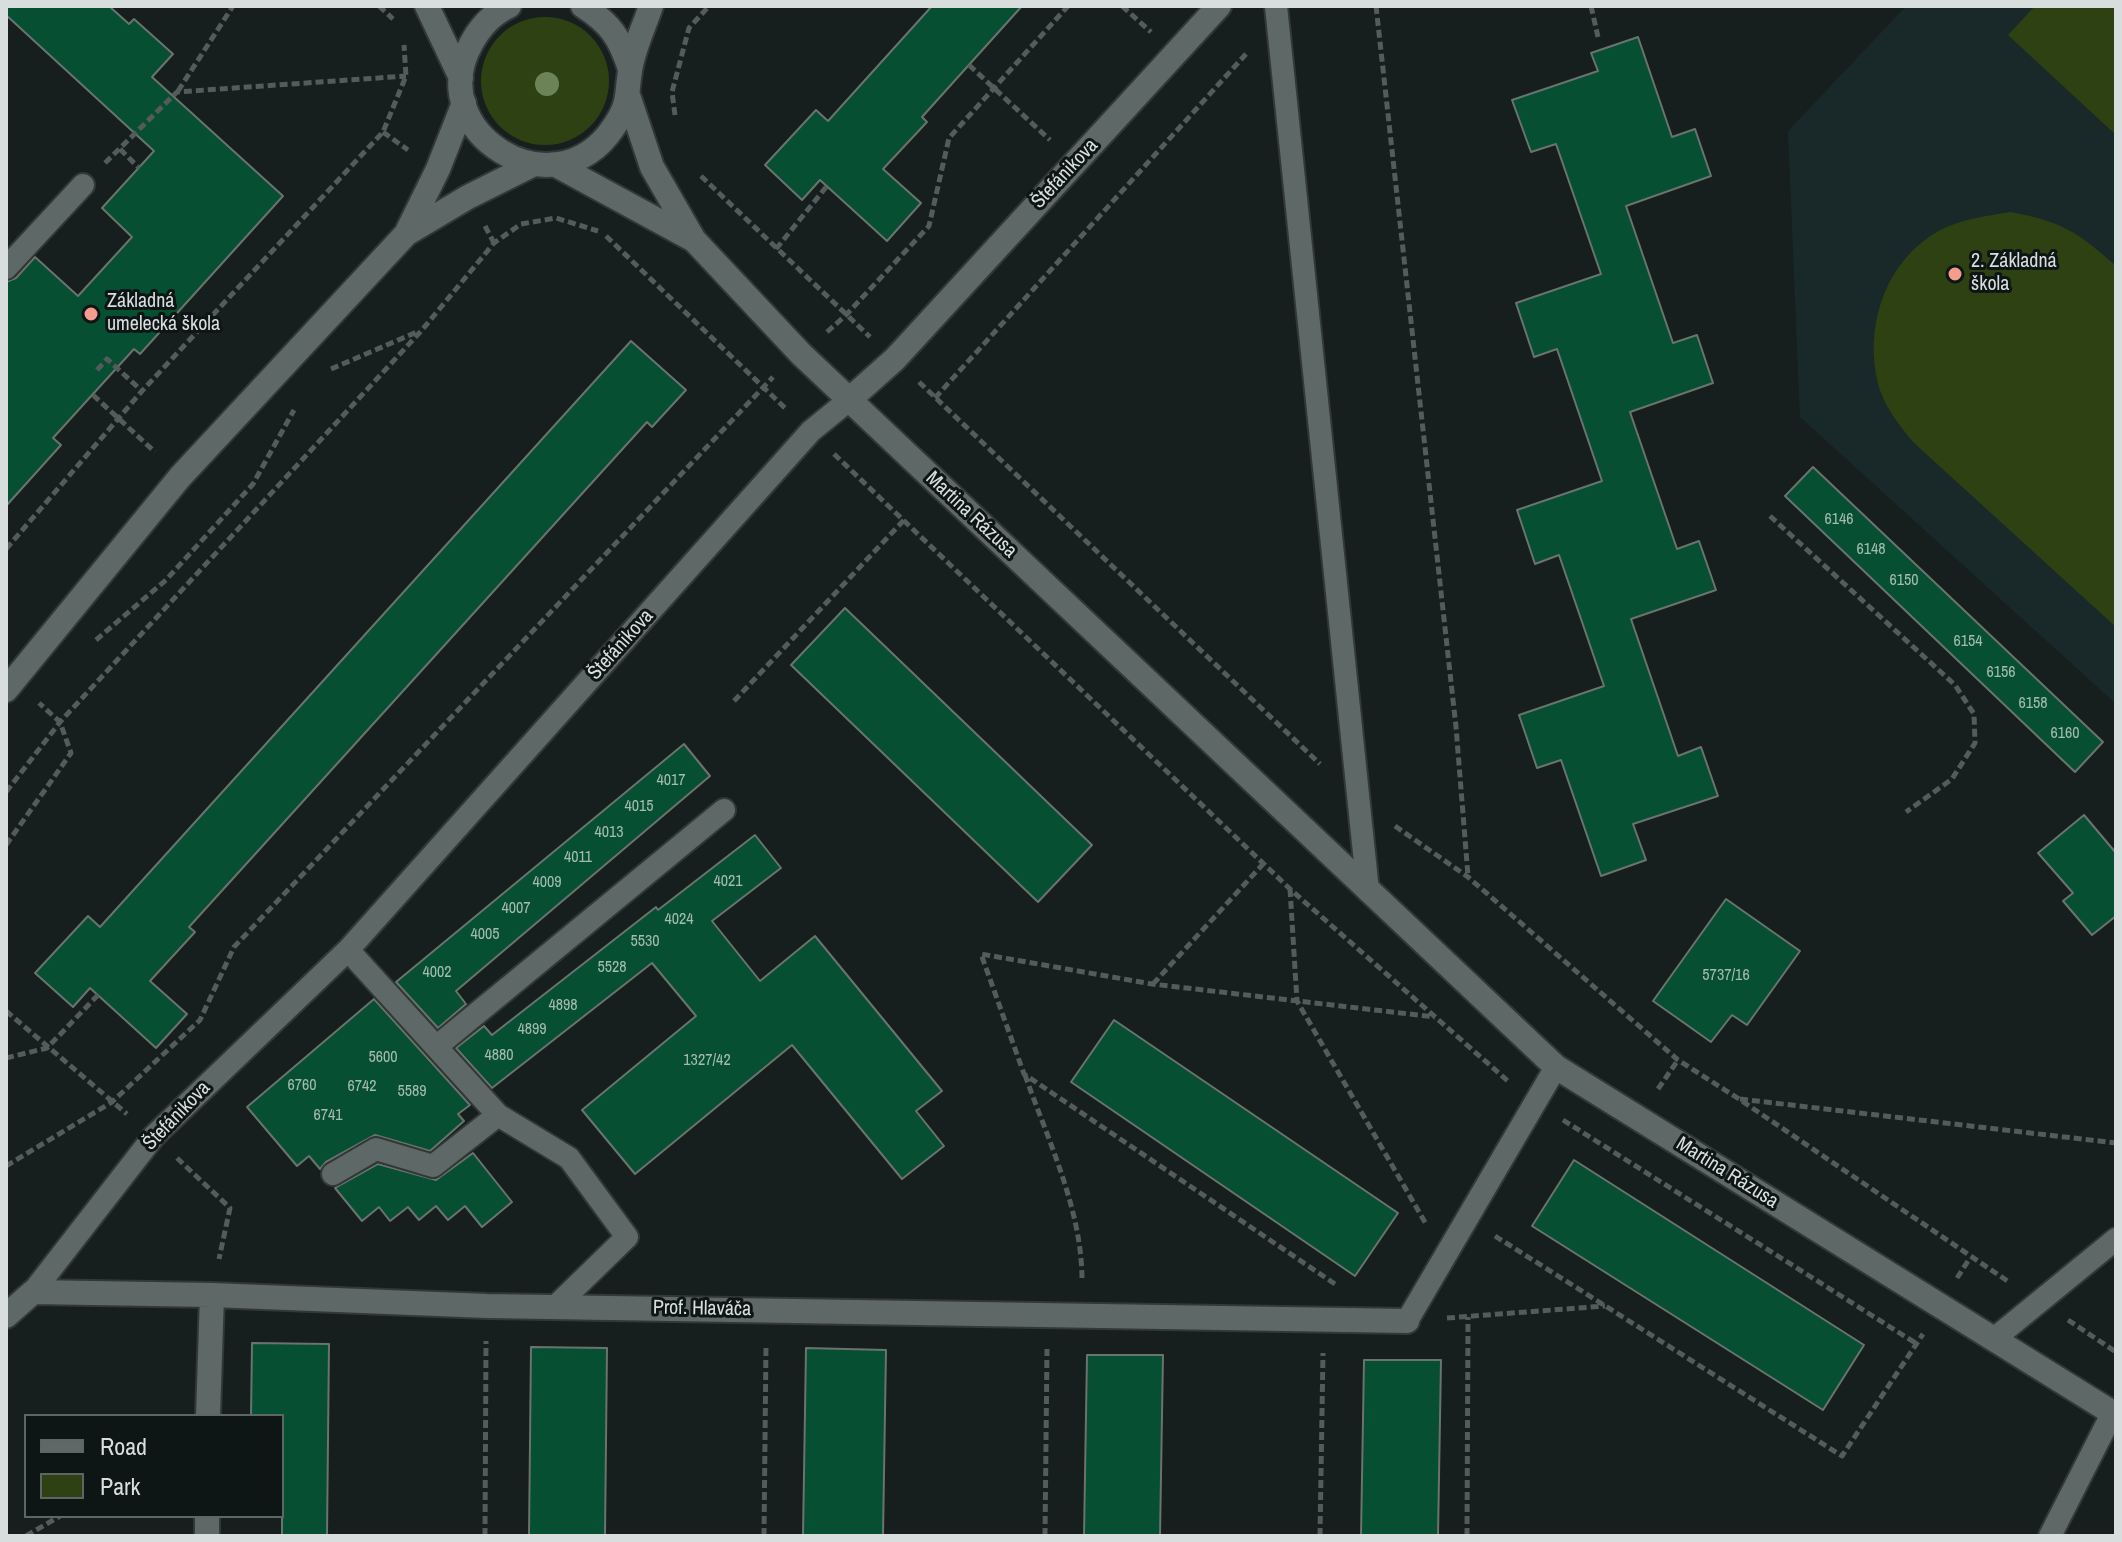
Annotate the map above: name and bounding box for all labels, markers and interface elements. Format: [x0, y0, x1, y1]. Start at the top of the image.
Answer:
street label: Štefánikova [1027, 134, 1103, 214]
place label: 2. Základná škola [1971, 250, 2057, 297]
marker: 2. Základná škola [1946, 265, 1964, 283]
place label: Základná umelecká škola [107, 290, 220, 337]
marker: Základná umelecká škola [82, 305, 100, 323]
street label: Martina Rázusa [920, 467, 1022, 563]
house number: 6146 [1824, 510, 1854, 530]
house number: 6148 [1856, 540, 1886, 560]
house number: 6150 [1889, 571, 1919, 591]
street label: Štefánikova [583, 605, 659, 685]
house number: 6154 [1953, 632, 1983, 652]
house number: 6156 [1986, 663, 2016, 683]
house number: 6158 [2018, 694, 2048, 714]
house number: 6160 [2050, 724, 2080, 744]
house number: 4017 [656, 771, 686, 791]
house number: 4015 [624, 797, 654, 817]
house number: 4013 [594, 823, 624, 843]
house number: 4011 [564, 848, 592, 868]
house number: 4021 [713, 872, 743, 892]
house number: 4009 [532, 873, 562, 893]
house number: 4007 [501, 899, 531, 919]
house number: 4024 [664, 910, 694, 930]
house number: 4005 [470, 925, 500, 945]
house number: 5530 [630, 932, 660, 952]
house number: 5528 [597, 958, 627, 978]
house number: 4002 [422, 963, 452, 983]
house number: 5737/16 [1702, 966, 1750, 986]
house number: 4898 [548, 996, 578, 1016]
house number: 4899 [517, 1020, 547, 1040]
house number: 4880 [484, 1046, 514, 1066]
house number: 5600 [368, 1048, 398, 1068]
house number: 1327/42 [683, 1051, 731, 1071]
house number: 6760 [287, 1076, 317, 1096]
street label: Štefánikova [138, 1077, 216, 1155]
house number: 6742 [347, 1077, 377, 1097]
house number: 5589 [397, 1082, 427, 1102]
house number: 6741 [313, 1106, 343, 1126]
street label: Martina Rázusa [1672, 1132, 1782, 1214]
street label: Prof. Hlaváča [653, 1296, 751, 1322]
legend [24, 1414, 284, 1518]
text: Road [100, 1430, 147, 1462]
text: Park [100, 1470, 140, 1502]

